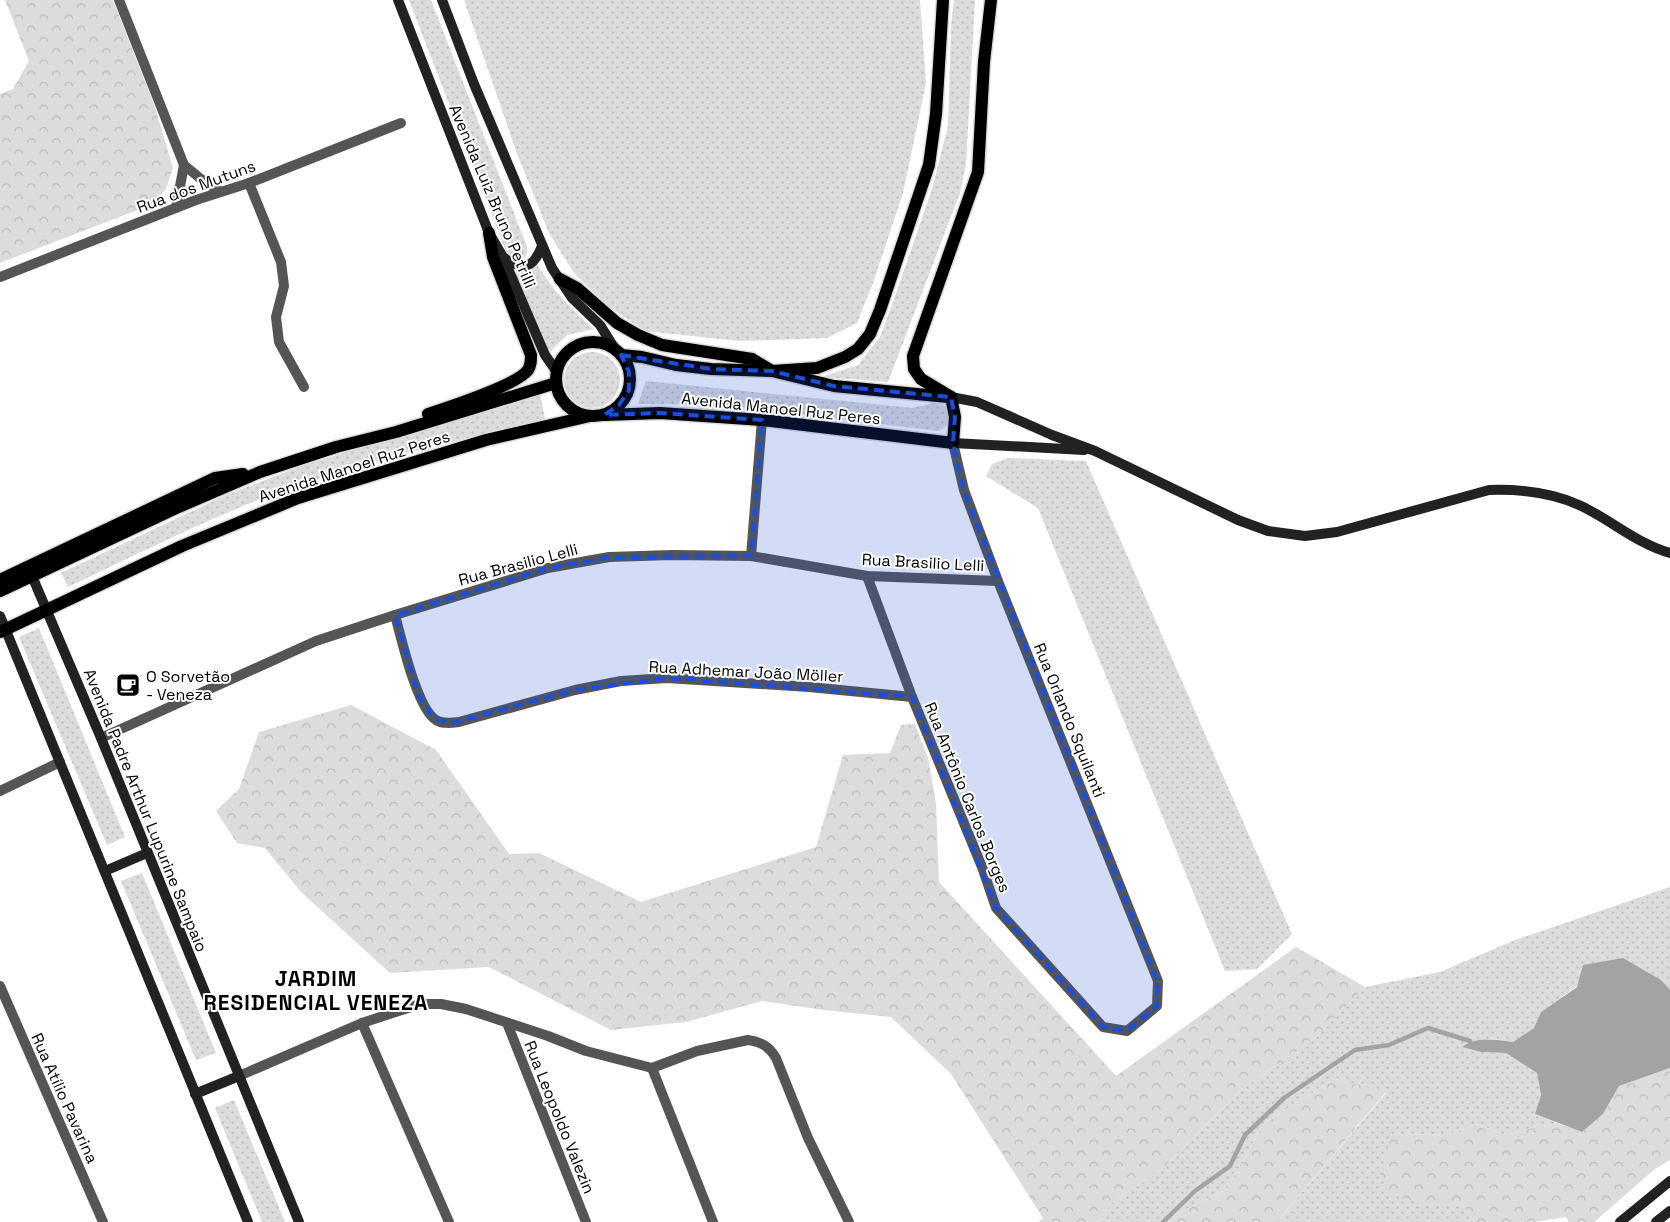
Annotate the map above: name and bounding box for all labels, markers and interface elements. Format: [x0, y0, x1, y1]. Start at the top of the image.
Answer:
street label: Avenida Luiz Bruno Petrilli [444, 101, 541, 291]
street label: Rua dos Mutuns [134, 155, 258, 218]
street label: Avenida Manoel Ruz Peres [680, 388, 881, 429]
street label: Avenida Manoel Ruz Peres [256, 426, 452, 507]
street label: Rua Brasilio Lelli [456, 538, 580, 591]
street label: Rua Brasilio Lelli [861, 549, 985, 576]
street label: Rua Orlando Squilanti [1029, 640, 1110, 801]
street label: Rua Adhemar João Möller [648, 656, 844, 687]
street label: Avenida Padre Arthur Lupurine Sampaio [79, 665, 212, 955]
place label: O Sorvetão - Veneza [146, 666, 230, 705]
cafe icon: O Sorvetão - Veneza [115, 672, 141, 698]
street label: Rua Antônio Carlos Borges [920, 699, 1015, 895]
district label: JARDIM RESIDENCIAL VENEZA [204, 965, 428, 1016]
street label: Rua Atílio Pavarina [26, 1030, 103, 1167]
street label: Rua Leopoldo Valezin [519, 1038, 600, 1197]

